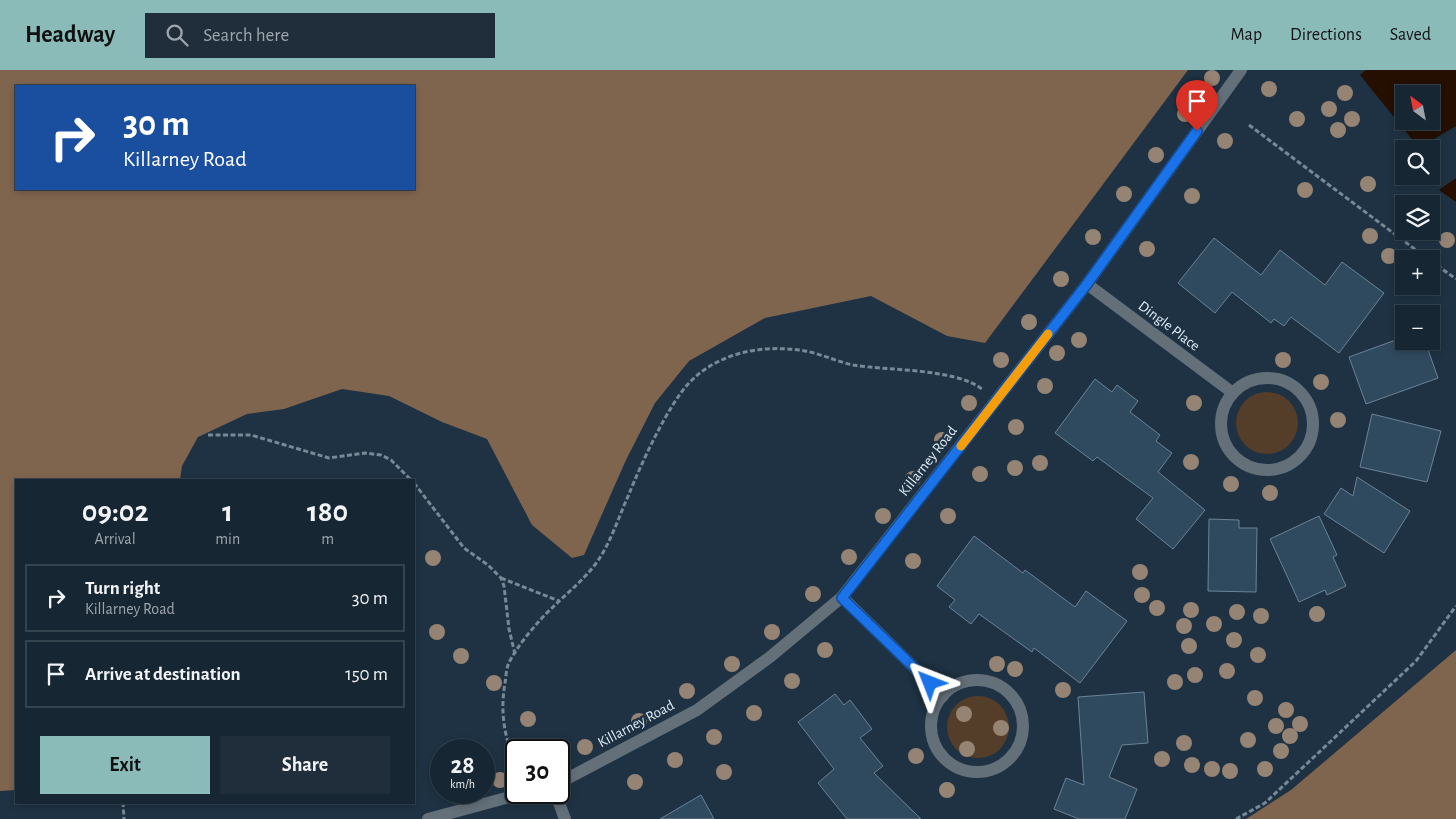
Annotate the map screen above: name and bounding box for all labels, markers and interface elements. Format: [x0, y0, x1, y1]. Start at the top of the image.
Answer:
search box [145, 13, 495, 58]
icon: search [163, 21, 191, 49]
text: Headway [25, 23, 115, 47]
text: Search here [203, 26, 289, 45]
text: Map [1231, 26, 1262, 44]
text: Directions [1290, 26, 1362, 44]
text: Saved [1390, 26, 1431, 44]
pin [1176, 80, 1218, 131]
north arrow [1395, 85, 1440, 130]
map controls [1395, 85, 1440, 350]
icon: arrive [1183, 87, 1211, 115]
icon: right [40, 105, 105, 170]
text: 30 m [123, 107, 190, 142]
button: search [1395, 140, 1440, 185]
text: Killarney Road [123, 148, 247, 170]
button: layers [1395, 195, 1440, 240]
button: + [1395, 250, 1440, 295]
street label: Dingle Place [1136, 298, 1203, 354]
button: − [1395, 305, 1440, 350]
street label: Killarney Road [896, 423, 960, 499]
text: 09:02 [82, 497, 149, 527]
text: 1 [222, 497, 233, 527]
text: 180 [307, 497, 348, 527]
text: Arrival [95, 531, 136, 547]
text: min [215, 531, 240, 547]
text: m [321, 531, 334, 547]
text: Turn right [85, 579, 160, 598]
icon: right [42, 584, 70, 612]
text: 30 m [352, 589, 388, 608]
text: Killarney Road [85, 601, 175, 617]
position arrow [903, 656, 955, 708]
icon: arrive [42, 660, 70, 688]
text: Arrive at destination [85, 665, 241, 684]
text: 150 m [345, 665, 388, 684]
street label: Killarney Road [595, 697, 677, 750]
button: Exit [40, 736, 210, 794]
button: Share [220, 736, 390, 794]
speed limit sign: 30 [505, 739, 570, 804]
text: 28 [450, 753, 475, 778]
text: km/h [450, 778, 475, 790]

